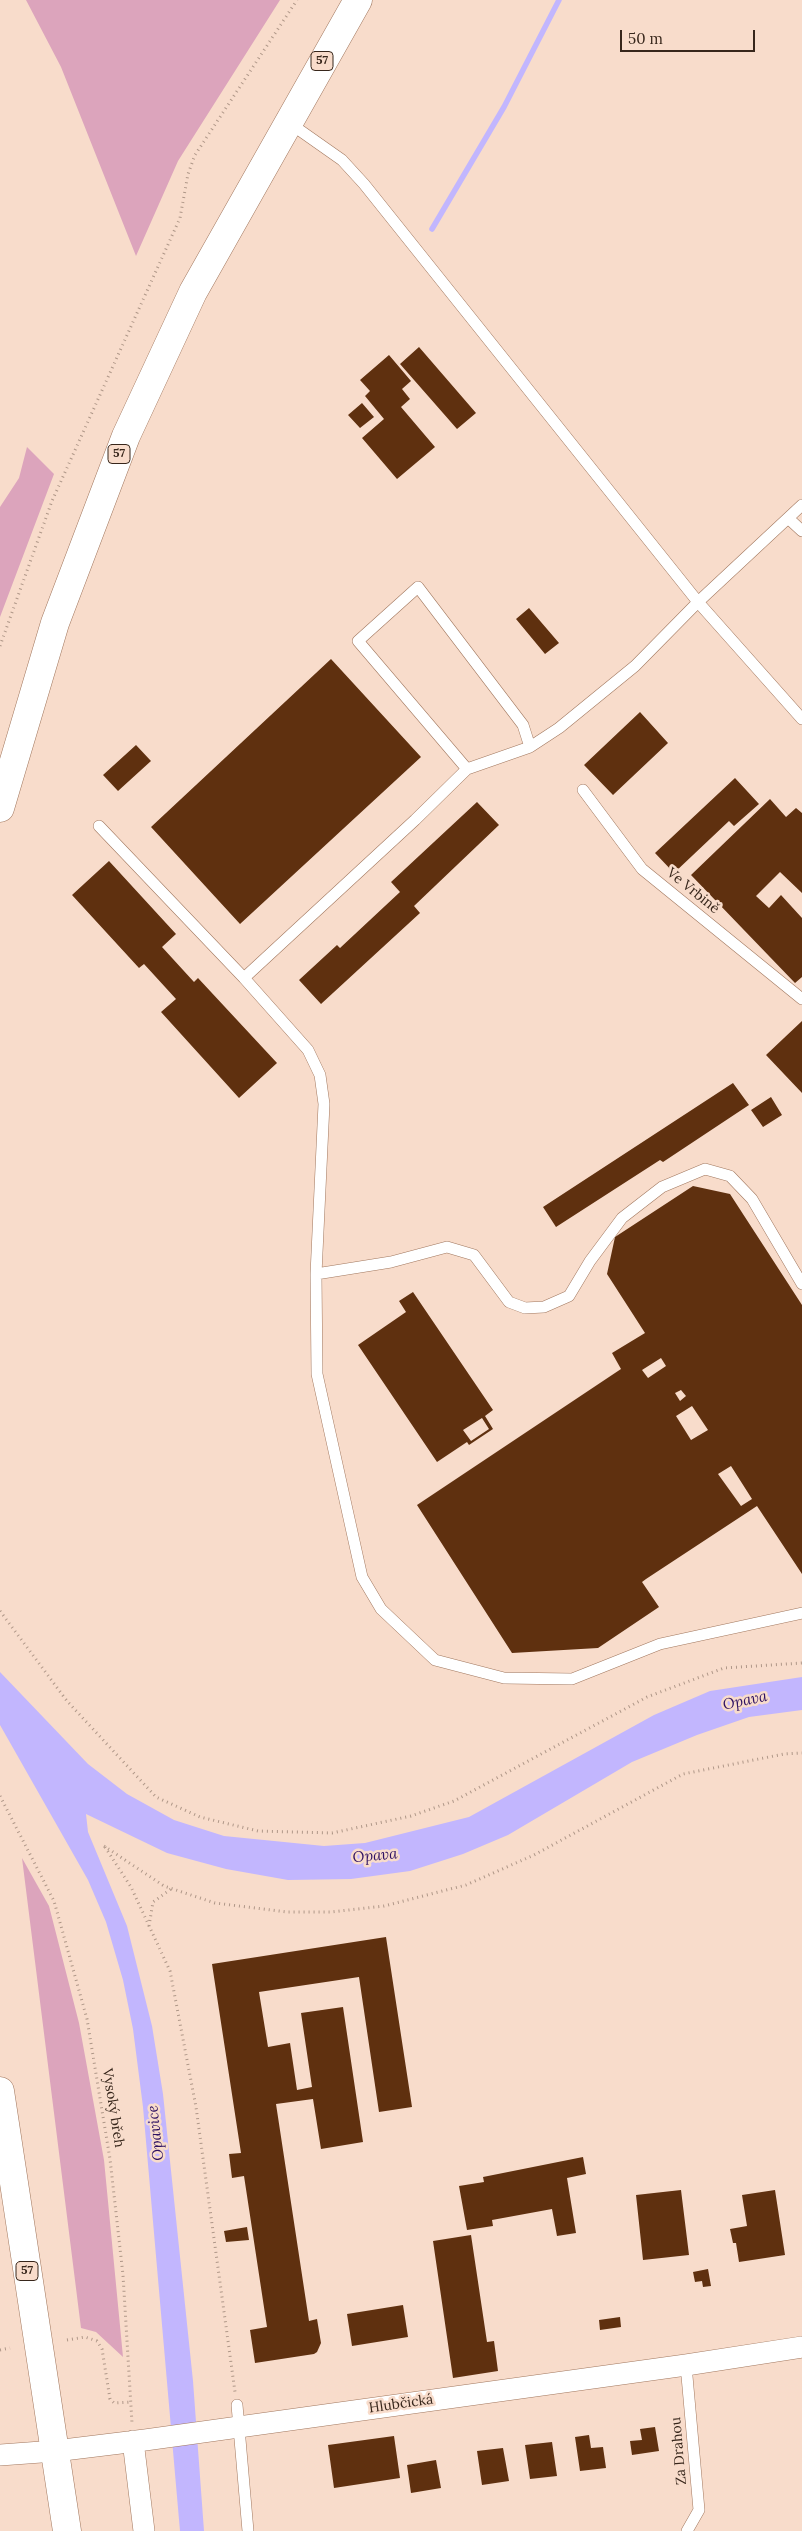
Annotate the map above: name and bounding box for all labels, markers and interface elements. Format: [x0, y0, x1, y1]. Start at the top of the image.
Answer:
scale bar [622, 20, 757, 52]
text: 50 m [628, 29, 663, 48]
road number: 57 [311, 51, 333, 70]
road number: 57 [108, 444, 130, 464]
street label: Ve Vrbině [663, 865, 723, 917]
water label: Opava [721, 1688, 769, 1714]
water label: Opava [352, 1845, 398, 1867]
street label: Vysoký břeh [98, 2067, 128, 2149]
water label: Opavice [144, 2104, 168, 2162]
road number: 57 [16, 2262, 38, 2280]
street label: Hlubčická [368, 2391, 434, 2417]
street label: Za Drahou [668, 2416, 690, 2486]

